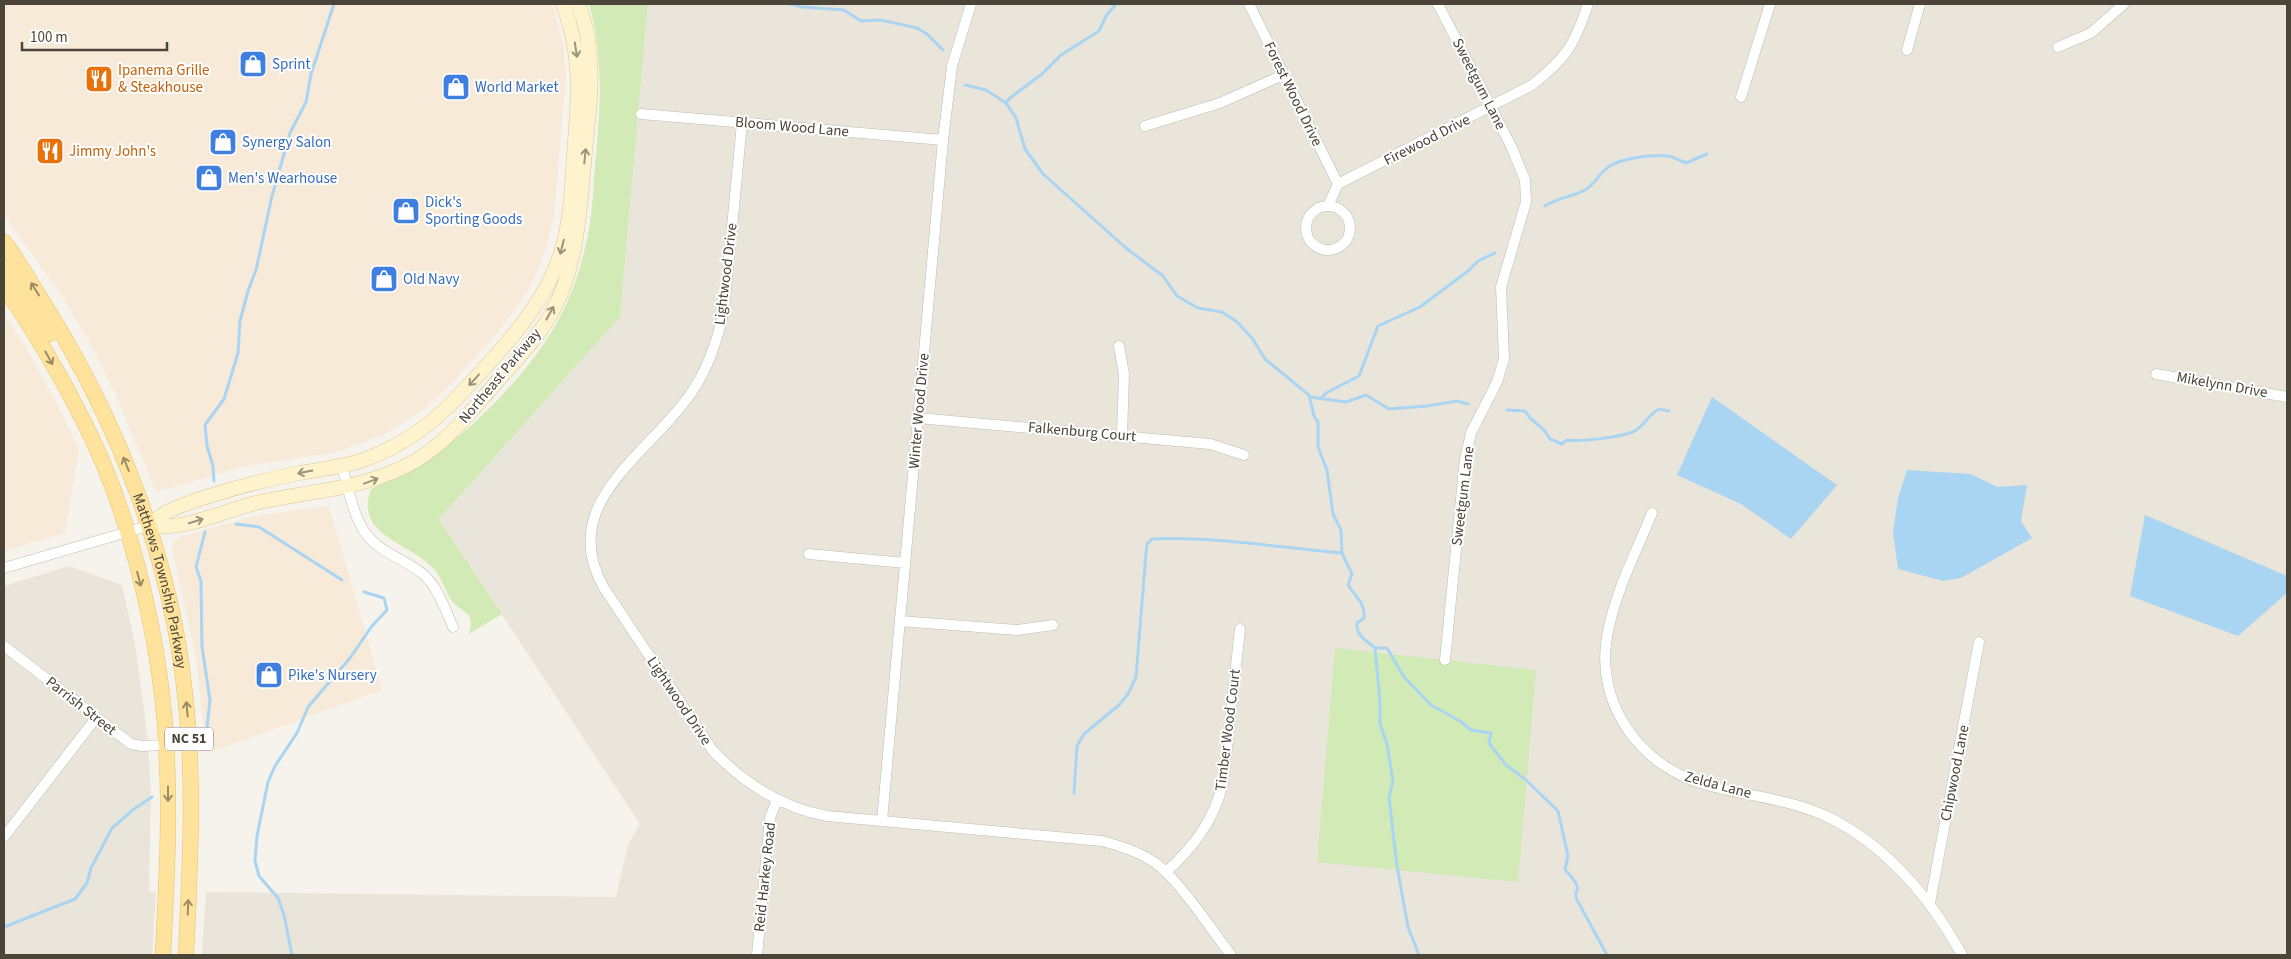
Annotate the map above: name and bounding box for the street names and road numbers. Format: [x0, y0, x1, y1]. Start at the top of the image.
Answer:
street label: Sweetgum Lane [1447, 35, 1511, 133]
street label: Forest Wood Drive [1259, 38, 1327, 150]
street label: Firewood Drive [1380, 109, 1474, 171]
street label: Bloom Wood Lane [734, 112, 850, 142]
street label: Lightwood Drive [709, 222, 743, 326]
street label: Northeast Parkway [454, 324, 546, 428]
street label: Winter Wood Drive [903, 352, 935, 470]
street label: Mikelynn Drive [2175, 367, 2269, 403]
street label: Falkenburg Court [1027, 417, 1137, 447]
street label: Sweetgum Lane [1446, 445, 1480, 547]
street label: Matthews Township Parkway [128, 490, 192, 670]
street label: Lightwood Drive [642, 653, 716, 749]
street label: Timber Wood Court [1210, 668, 1246, 792]
street label: Parrish Street [41, 672, 121, 740]
street label: Chipwood Lane [1935, 723, 1975, 823]
road number: NC 51 [165, 728, 213, 751]
street label: Zelda Lane [1682, 766, 1754, 804]
street label: Reid Harkey Road [749, 821, 781, 933]

